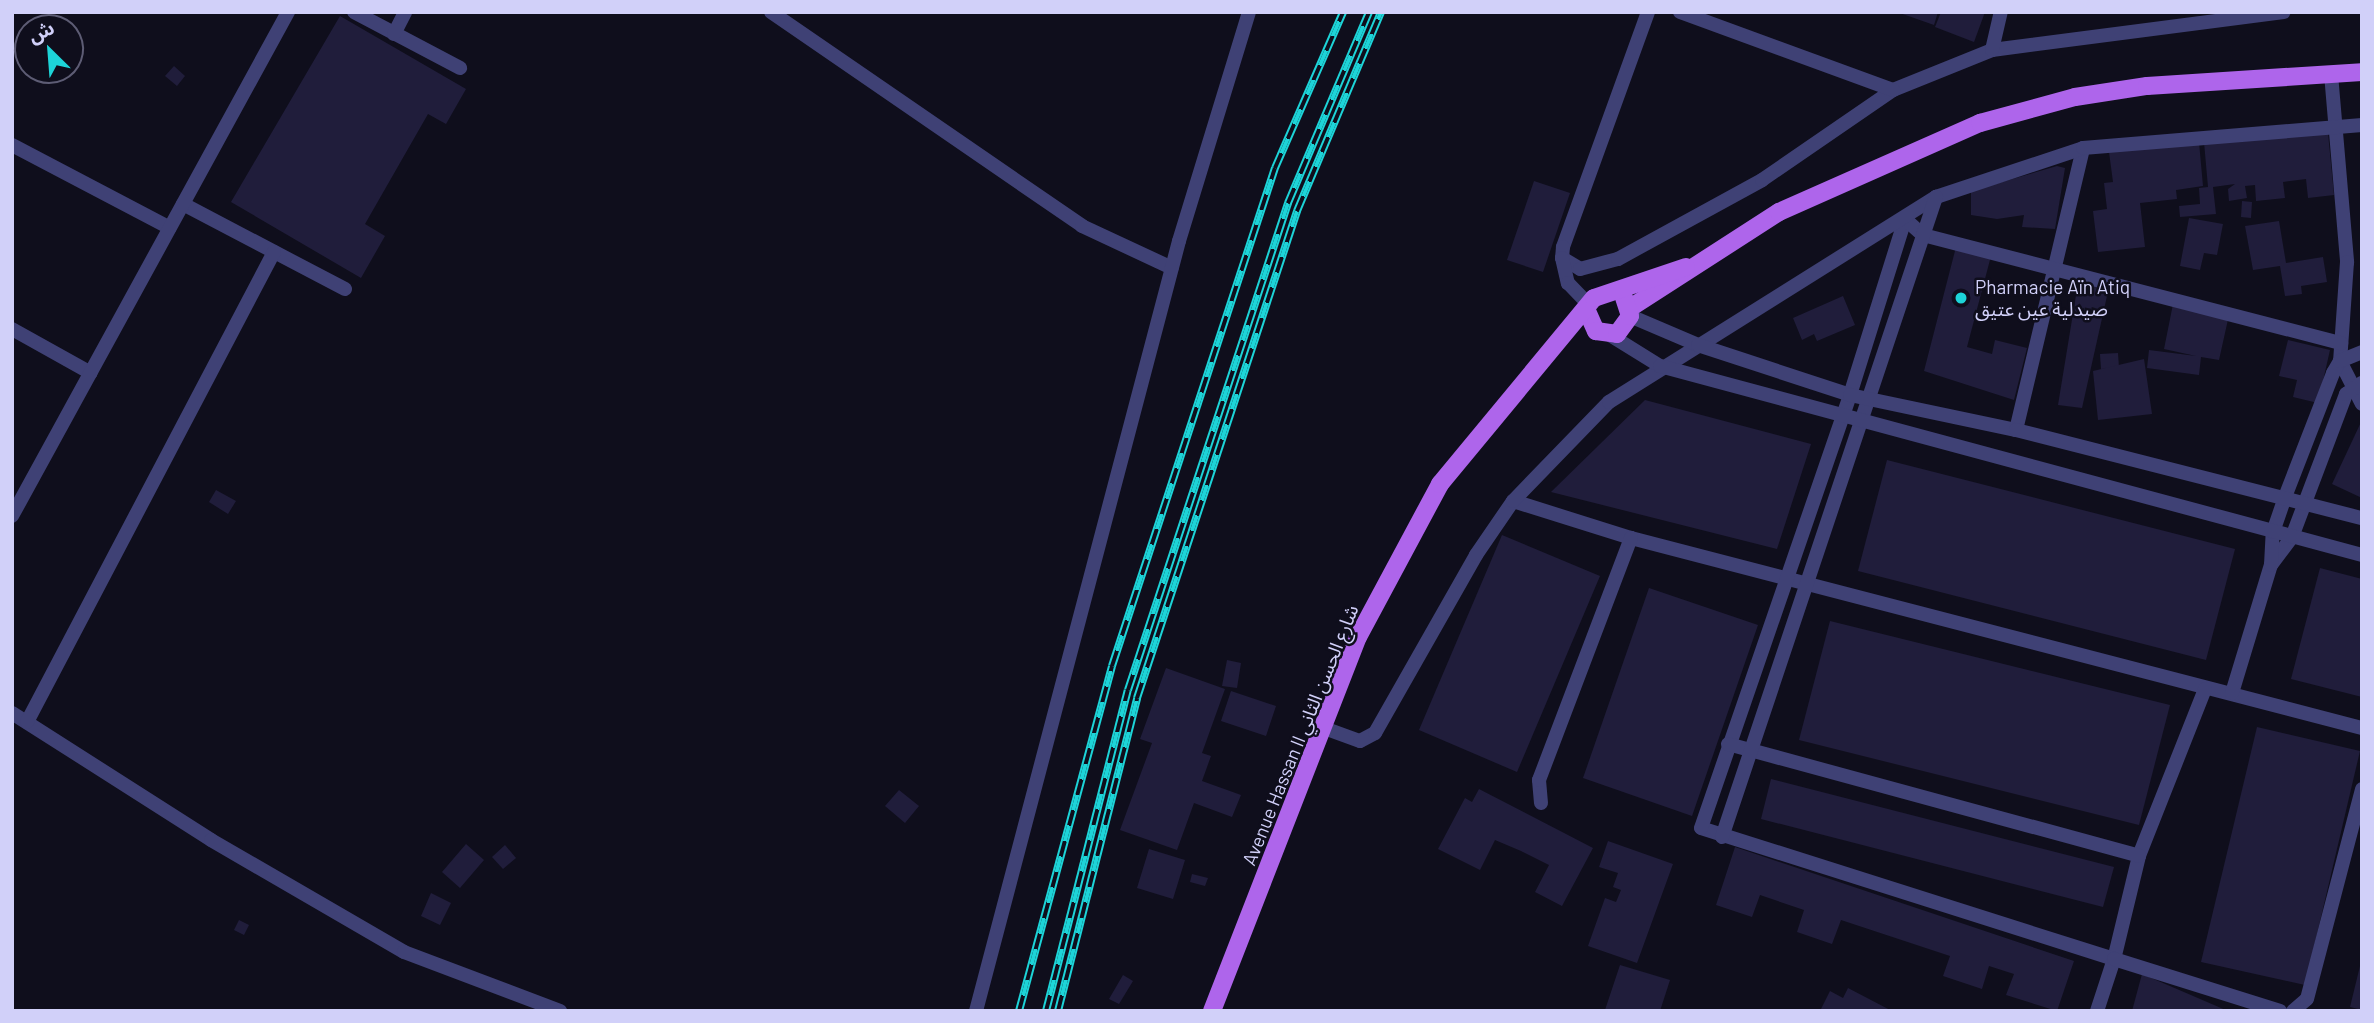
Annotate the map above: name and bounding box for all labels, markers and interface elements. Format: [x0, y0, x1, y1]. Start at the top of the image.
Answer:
north arrow [14, 14, 84, 84]
text: ش [24, 15, 57, 47]
place label: Pharmacie Aïn Atiq صيدلية عين عتيق [1975, 276, 2130, 320]
marker: Pharmacie Aïn Atiq صيدلية عين عتيق [1953, 290, 1969, 306]
street label: Avenue Hassan II شارع الحسن الثاني [1237, 601, 1363, 869]

